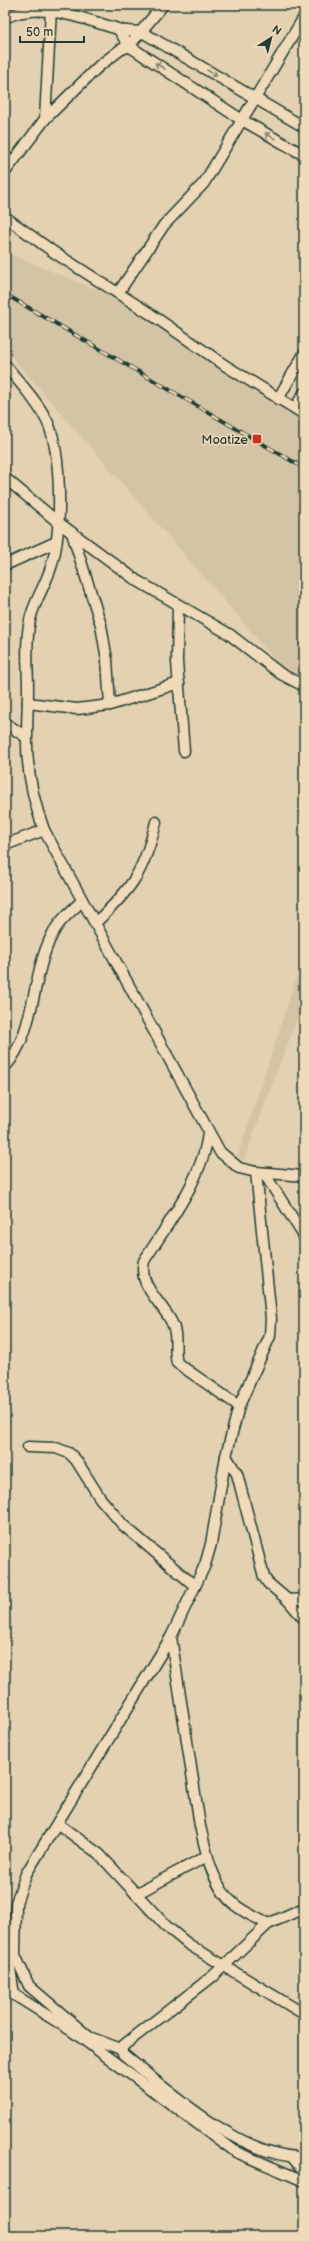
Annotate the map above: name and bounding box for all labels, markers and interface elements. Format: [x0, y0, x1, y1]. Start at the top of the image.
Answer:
scale bar [20, 18, 84, 44]
north arrow [251, 18, 291, 58]
text: N [269, 23, 284, 38]
text: 50 m [26, 25, 53, 40]
one-way arrow [155, 62, 166, 70]
one-way arrow [206, 69, 218, 77]
one-way arrow [264, 132, 276, 140]
place label: Moatize [201, 432, 248, 448]
marker: Moatize [251, 433, 263, 445]

